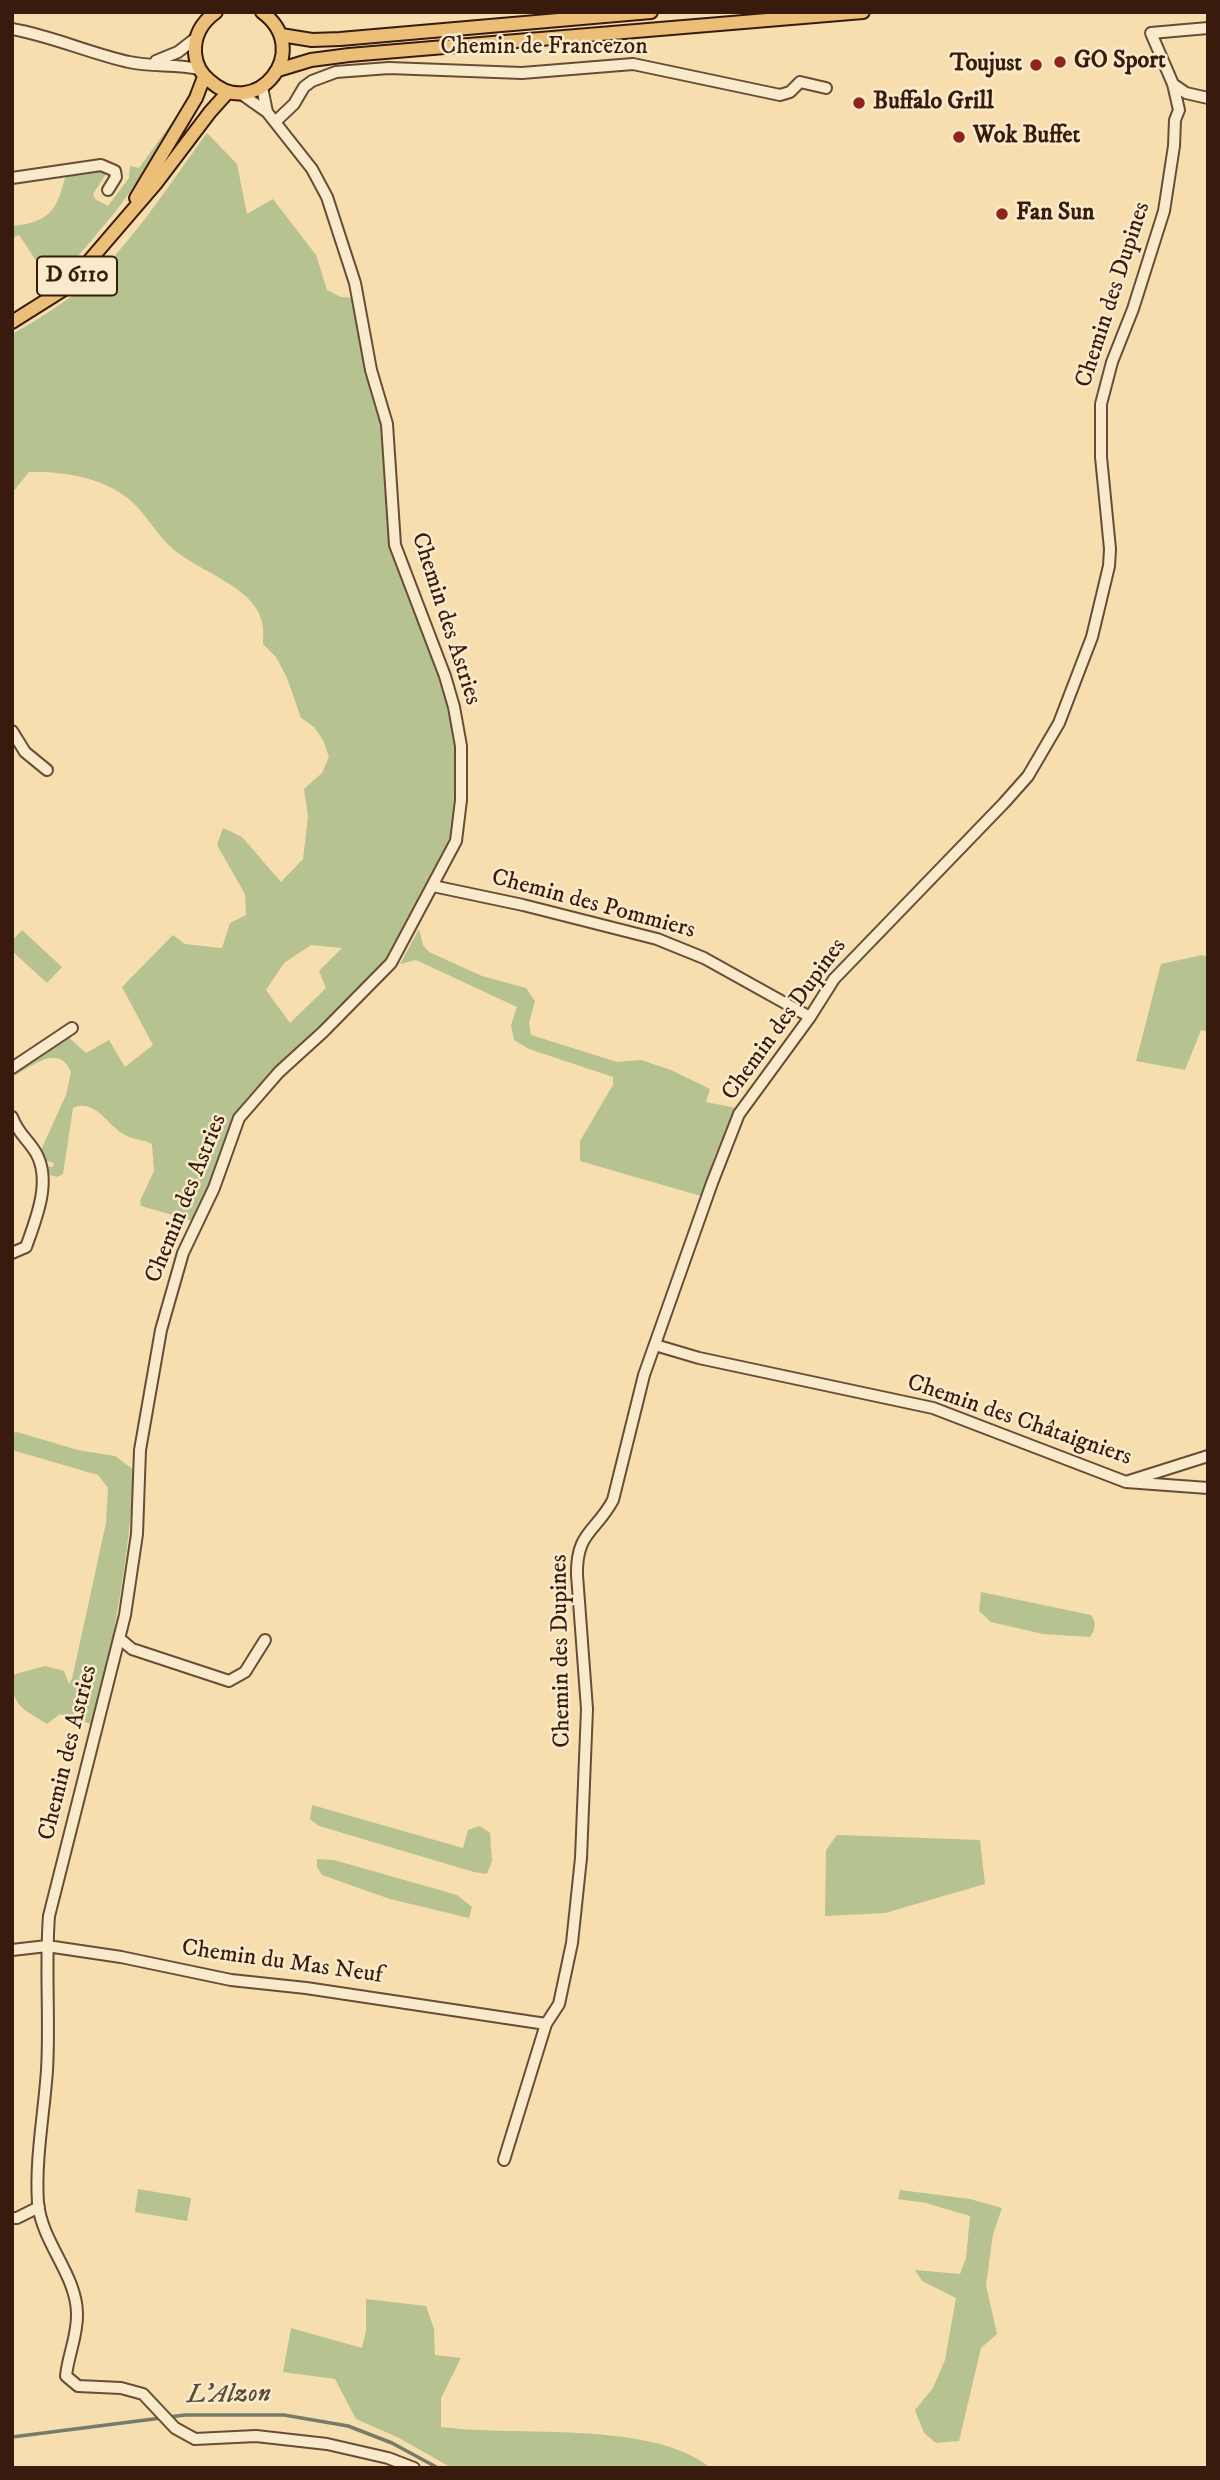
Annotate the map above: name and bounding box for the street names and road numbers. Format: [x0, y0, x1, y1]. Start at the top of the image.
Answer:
street label: Chemin de Francezon [440, 34, 648, 62]
street label: Chemin des Dupines [1070, 199, 1158, 391]
road number: D 6110 [37, 256, 117, 296]
street label: Chemin des Astries [404, 529, 486, 709]
street label: Chemin des Pommiers [488, 864, 698, 946]
street label: Chemin des Dupines [716, 933, 854, 1107]
street label: Chemin des Astries [140, 1110, 234, 1288]
street label: Chemin des Châtaigniers [903, 1369, 1135, 1473]
street label: Chemin des Dupines [546, 1554, 578, 1748]
street label: Chemin des Astries [33, 1662, 105, 1844]
street label: Chemin du Mas Neuf [180, 1935, 384, 1991]

